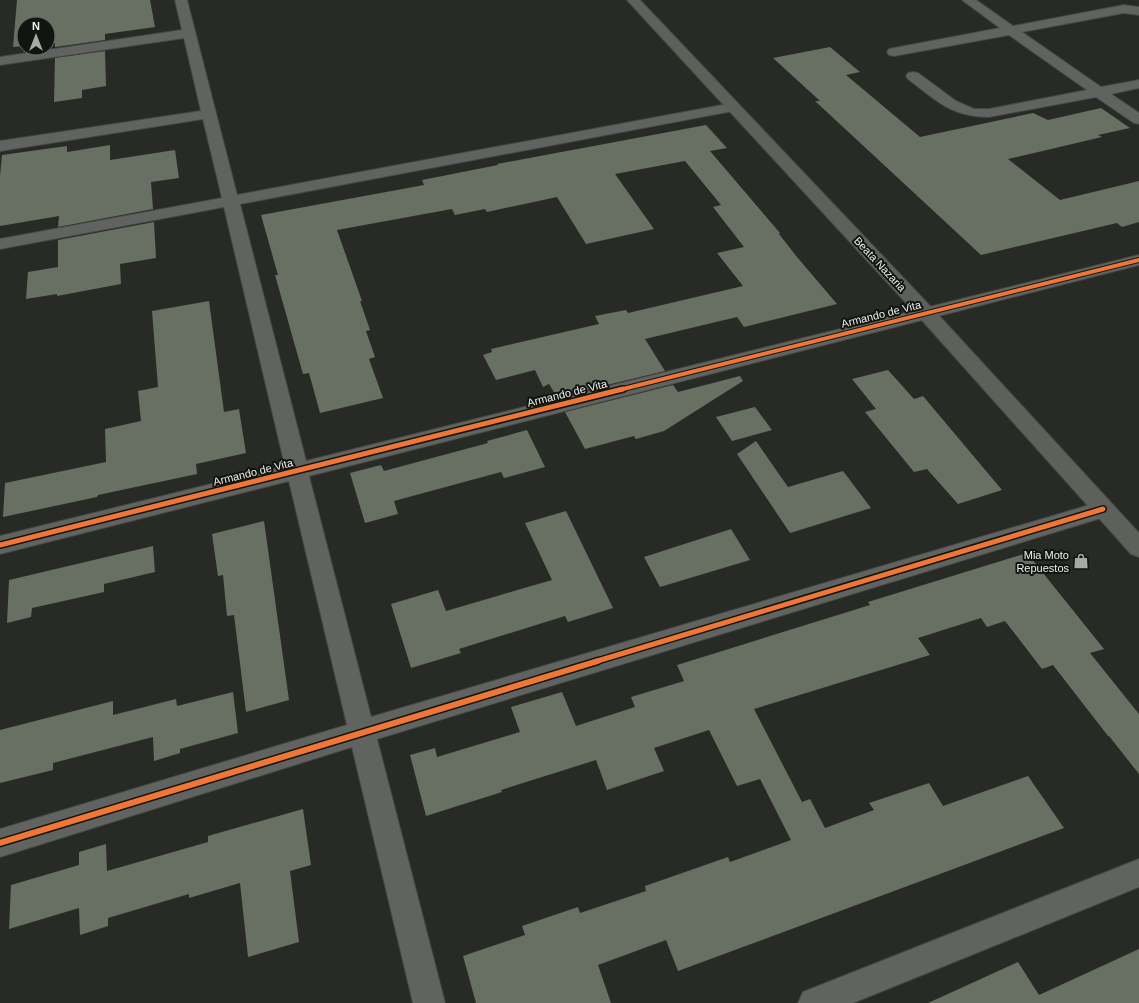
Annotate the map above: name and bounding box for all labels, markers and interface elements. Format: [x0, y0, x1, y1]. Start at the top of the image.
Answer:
north arrow [16, 16, 56, 56]
text: N [32, 20, 40, 32]
street label: Beata Nazaria [852, 234, 909, 294]
street label: Armando de Vita [840, 298, 923, 330]
street label: Armando de Vita [526, 377, 609, 409]
street label: Armando de Vita [212, 456, 295, 488]
place label: Mia Moto Repuestos [1016, 549, 1069, 574]
shop icon: Mia Moto Repuestos [1072, 552, 1090, 570]

